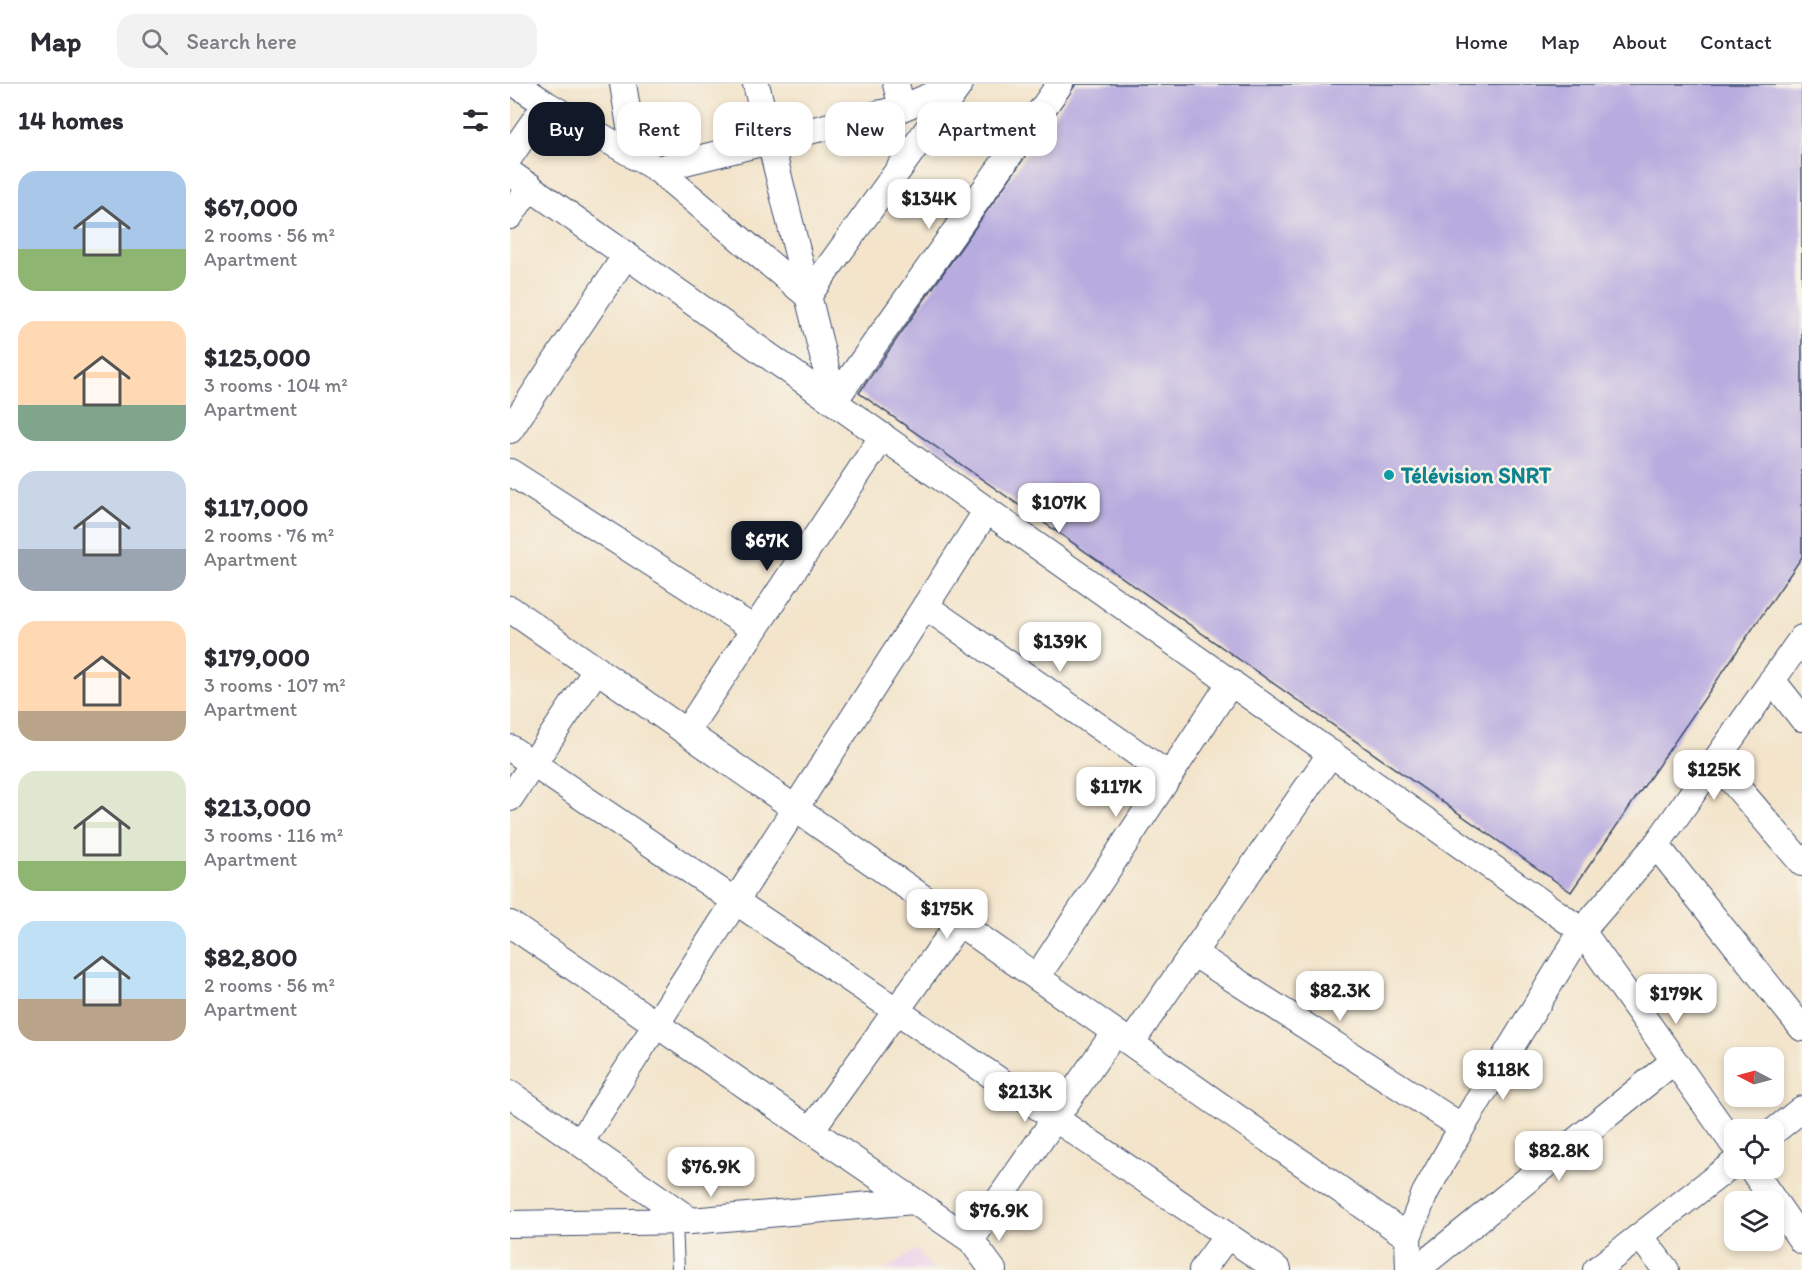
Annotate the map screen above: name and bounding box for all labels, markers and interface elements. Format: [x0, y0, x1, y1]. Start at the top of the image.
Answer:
search box [117, 14, 537, 68]
text: Map [30, 24, 81, 58]
icon: search [138, 25, 171, 58]
text: Search here [186, 28, 297, 55]
text: Home [1455, 29, 1508, 54]
text: Map [1541, 29, 1580, 54]
text: About [1613, 29, 1667, 54]
text: Contact [1700, 29, 1772, 54]
chip: Buy [528, 102, 605, 156]
chip: Rent [617, 102, 701, 156]
chip: Filters [713, 102, 813, 156]
chip: New [825, 102, 905, 156]
chip: Apartment [917, 102, 1057, 156]
text: 14 homes [18, 104, 124, 136]
icon: filters [459, 104, 492, 137]
pin: $134K [887, 179, 971, 230]
text: $134K [901, 186, 957, 210]
text: $67,000 [204, 191, 298, 223]
icon: home [66, 195, 138, 267]
text: 2 rooms · 56 m² [204, 223, 335, 247]
text: Apartment [204, 247, 297, 271]
text: $125,000 [204, 341, 311, 373]
icon: home [66, 345, 138, 417]
text: 3 rooms · 104 m² [204, 373, 348, 397]
text: Apartment [204, 397, 297, 421]
place label: Télévision SNRT [1400, 462, 1552, 489]
marker: Télévision SNRT [1382, 468, 1396, 482]
pin: $107K [1017, 483, 1101, 534]
text: $107K [1032, 490, 1086, 514]
text: $117,000 [204, 491, 308, 523]
icon: home [66, 495, 138, 567]
pin: $67K [731, 521, 803, 572]
text: 2 rooms · 76 m² [204, 523, 334, 547]
text: $67K [745, 528, 789, 552]
text: Apartment [204, 547, 297, 571]
pin: $139K [1018, 622, 1102, 673]
text: $139K [1033, 629, 1087, 653]
text: $179,000 [204, 641, 310, 673]
icon: home [66, 645, 138, 717]
text: 3 rooms · 107 m² [204, 673, 346, 697]
text: Apartment [204, 697, 297, 721]
pin: $125K [1672, 750, 1756, 801]
text: $125K [1687, 757, 1741, 781]
pin: $117K [1074, 767, 1158, 818]
text: $117K [1090, 774, 1142, 798]
text: $213,000 [204, 791, 311, 823]
icon: home [66, 795, 138, 867]
text: 3 rooms · 116 m² [204, 823, 343, 847]
text: Apartment [204, 847, 297, 871]
pin: $175K [905, 889, 989, 940]
text: $175K [921, 896, 973, 920]
text: $82,800 [204, 941, 298, 973]
icon: home [66, 945, 138, 1017]
pin: $82.3K [1291, 971, 1389, 1022]
text: 2 rooms · 56 m² [204, 973, 335, 997]
pin: $179K [1634, 974, 1718, 1025]
text: $82.3K [1310, 978, 1370, 1002]
text: $179K [1650, 981, 1702, 1005]
text: Apartment [204, 997, 297, 1021]
north arrow [1724, 1047, 1784, 1107]
map controls [1724, 1047, 1784, 1251]
pin: $118K [1461, 1050, 1545, 1101]
text: $118K [1477, 1057, 1529, 1081]
pin: $213K [983, 1072, 1067, 1123]
text: $213K [998, 1079, 1052, 1103]
button: locate [1724, 1119, 1784, 1179]
pin: $82.8K [1510, 1131, 1608, 1182]
text: $82.8K [1529, 1138, 1589, 1162]
pin: $76.9K [662, 1147, 760, 1198]
text: $76.9K [682, 1154, 740, 1178]
pin: $76.9K [950, 1191, 1048, 1242]
button: layers [1724, 1191, 1784, 1251]
text: $76.9K [970, 1198, 1028, 1222]

